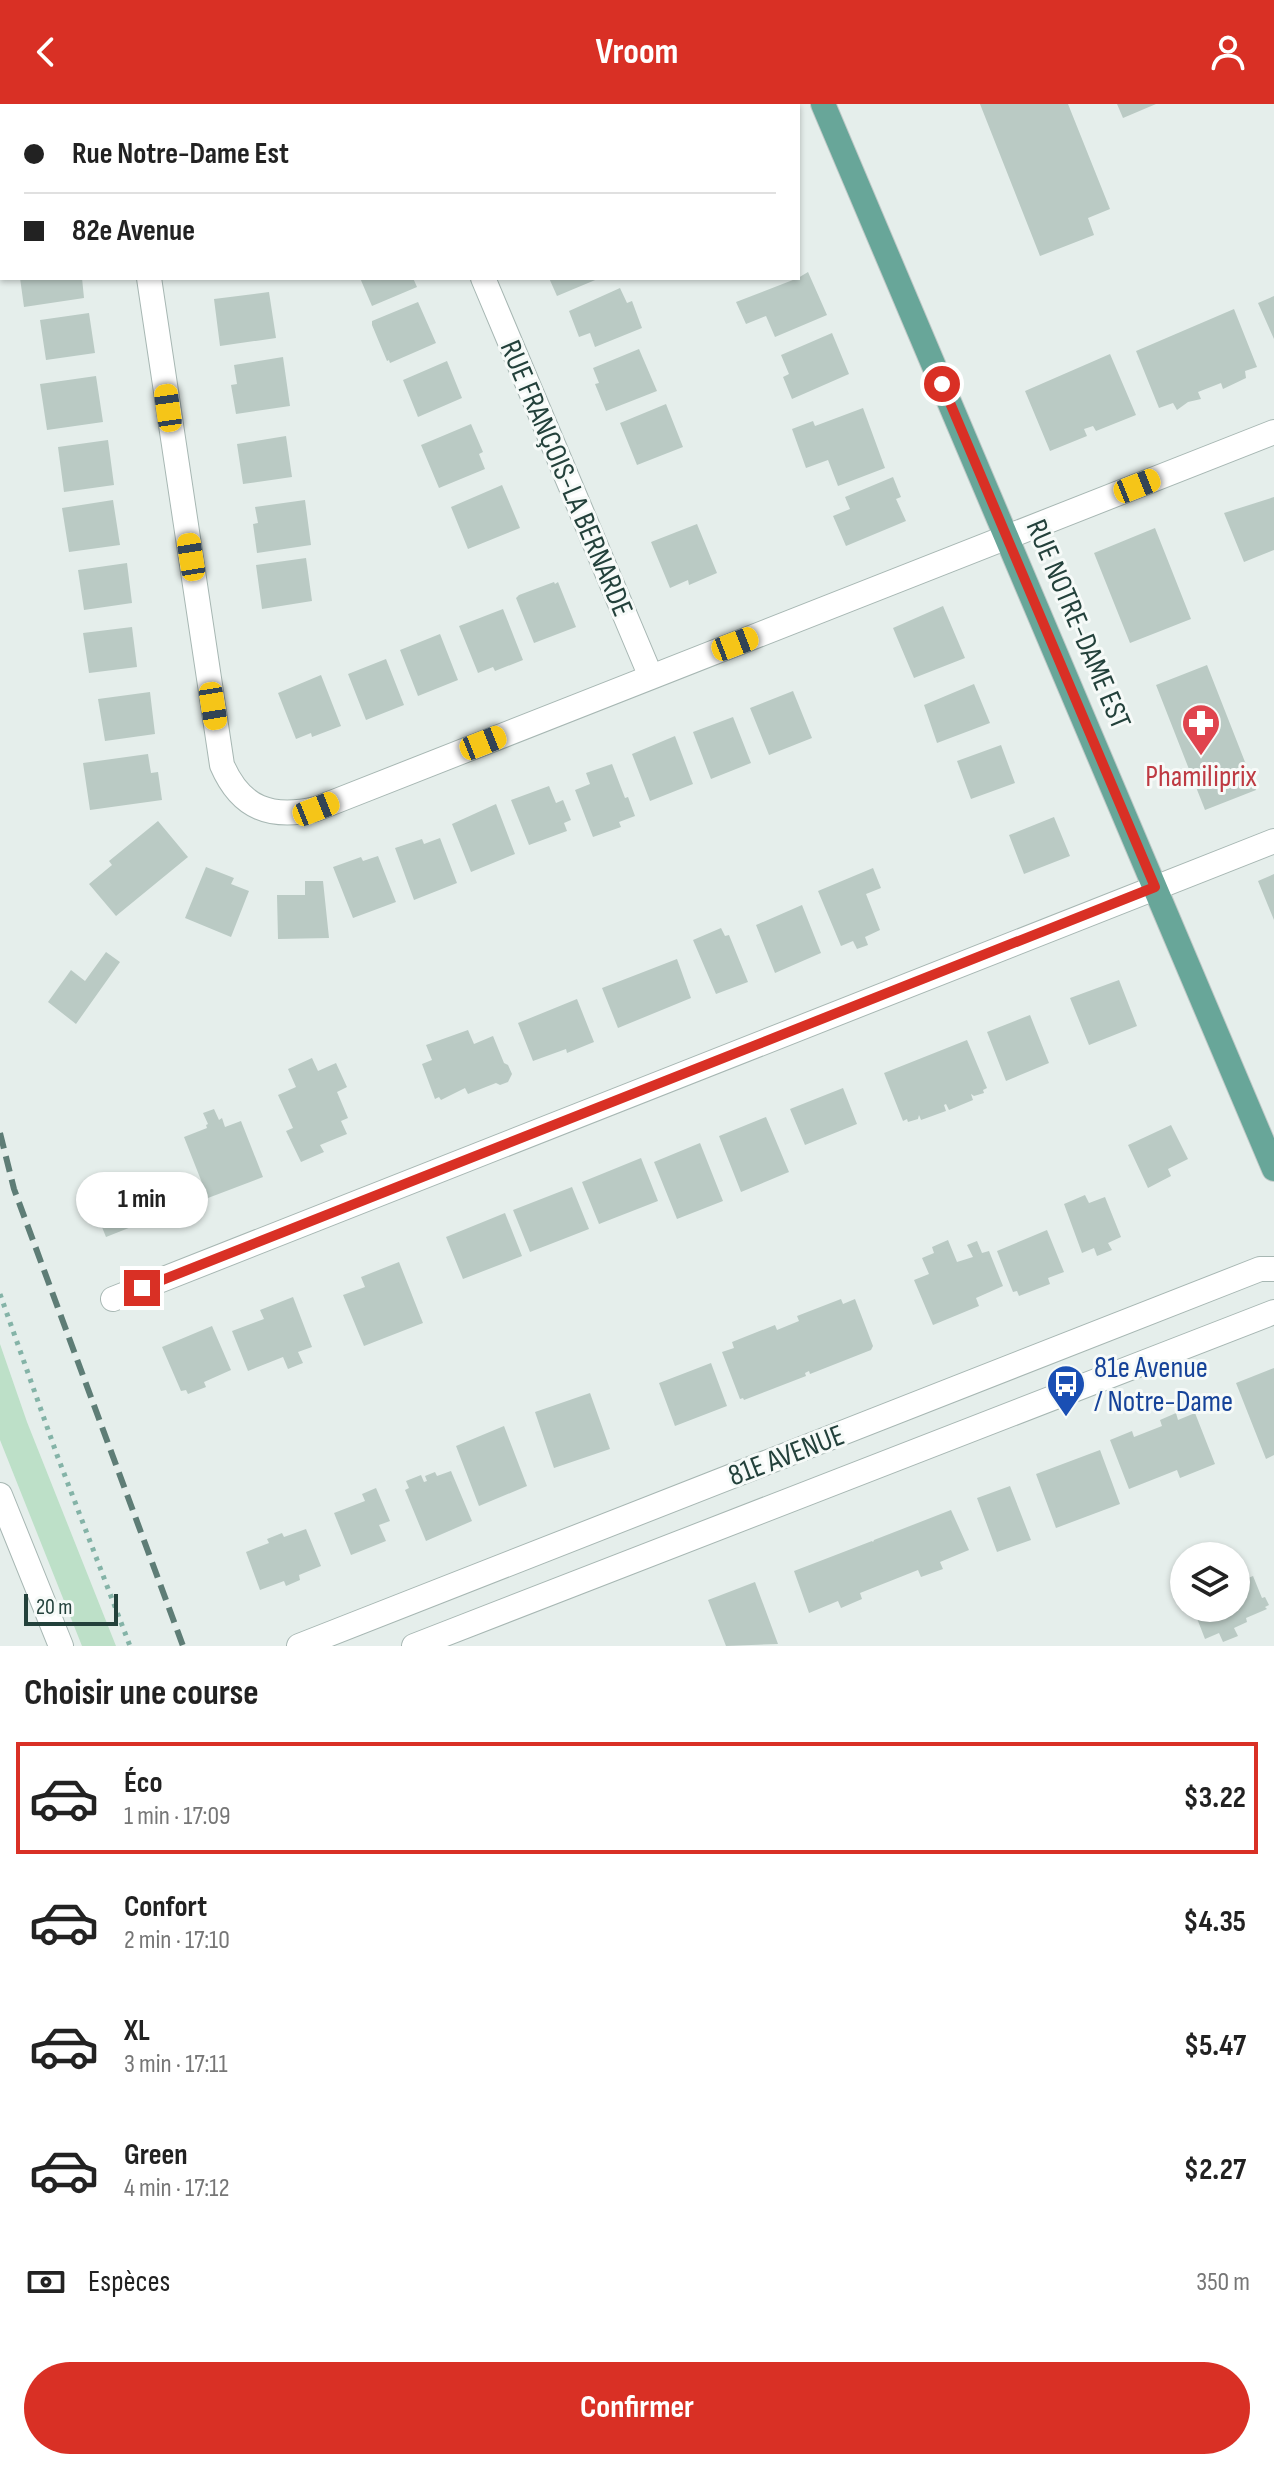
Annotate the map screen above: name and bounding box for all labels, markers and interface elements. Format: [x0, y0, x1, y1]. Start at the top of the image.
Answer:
icon: back [24, 30, 68, 74]
icon: person [1206, 30, 1250, 74]
text: Vroom [596, 31, 678, 74]
text: Rue Notre-Dame Est [72, 136, 289, 172]
text: 82e Avenue [72, 213, 195, 249]
street label: RUE FRANÇOIS-LA BERNARDE [492, 335, 641, 622]
route start [924, 366, 960, 402]
car [153, 383, 183, 433]
car [1110, 466, 1164, 506]
street label: RUE NOTRE-DAME EST [1018, 514, 1138, 735]
car [175, 531, 207, 583]
car [708, 624, 762, 664]
car [197, 680, 229, 732]
pharmacy icon: Phamiliprix [1180, 702, 1222, 757]
car [456, 723, 510, 763]
place label: Phamiliprix [1145, 759, 1257, 795]
car [289, 789, 343, 829]
callout: 1 min [76, 1172, 208, 1228]
text: 1 min [118, 1184, 166, 1215]
route end [124, 1270, 160, 1306]
place label: 81e Avenue / Notre-Dame [1094, 1350, 1233, 1420]
bus stop icon: 81e Avenue / Notre-Dame [1045, 1363, 1087, 1418]
street label: 81E AVENUE [723, 1417, 849, 1494]
map controls [1170, 1542, 1250, 1622]
button: layers [1170, 1542, 1250, 1622]
scale bar [24, 1590, 118, 1626]
text: 20 m [36, 1594, 73, 1621]
text: Choisir une course [24, 1672, 259, 1715]
icon: car [28, 1762, 100, 1834]
text: Éco [124, 1765, 163, 1801]
text: $3.22 [1183, 1780, 1246, 1816]
text: 1 min · 17:09 [124, 1801, 231, 1832]
icon: car [28, 1886, 100, 1958]
text: Confort [124, 1889, 207, 1925]
text: $4.35 [1183, 1904, 1246, 1940]
text: 2 min · 17:10 [124, 1925, 230, 1956]
icon: car [28, 2010, 100, 2082]
text: XL [124, 2013, 150, 2049]
text: $5.47 [1184, 2028, 1246, 2064]
text: 3 min · 17:11 [124, 2049, 228, 2080]
icon: car [28, 2134, 100, 2206]
text: Green [124, 2137, 188, 2173]
text: $2.27 [1184, 2152, 1246, 2188]
text: 4 min · 17:12 [124, 2173, 229, 2204]
icon: cash [24, 2260, 68, 2304]
text: Espèces [88, 2264, 170, 2300]
text: 350 m [1196, 2267, 1250, 2298]
button: Confirmer [24, 2362, 1250, 2454]

